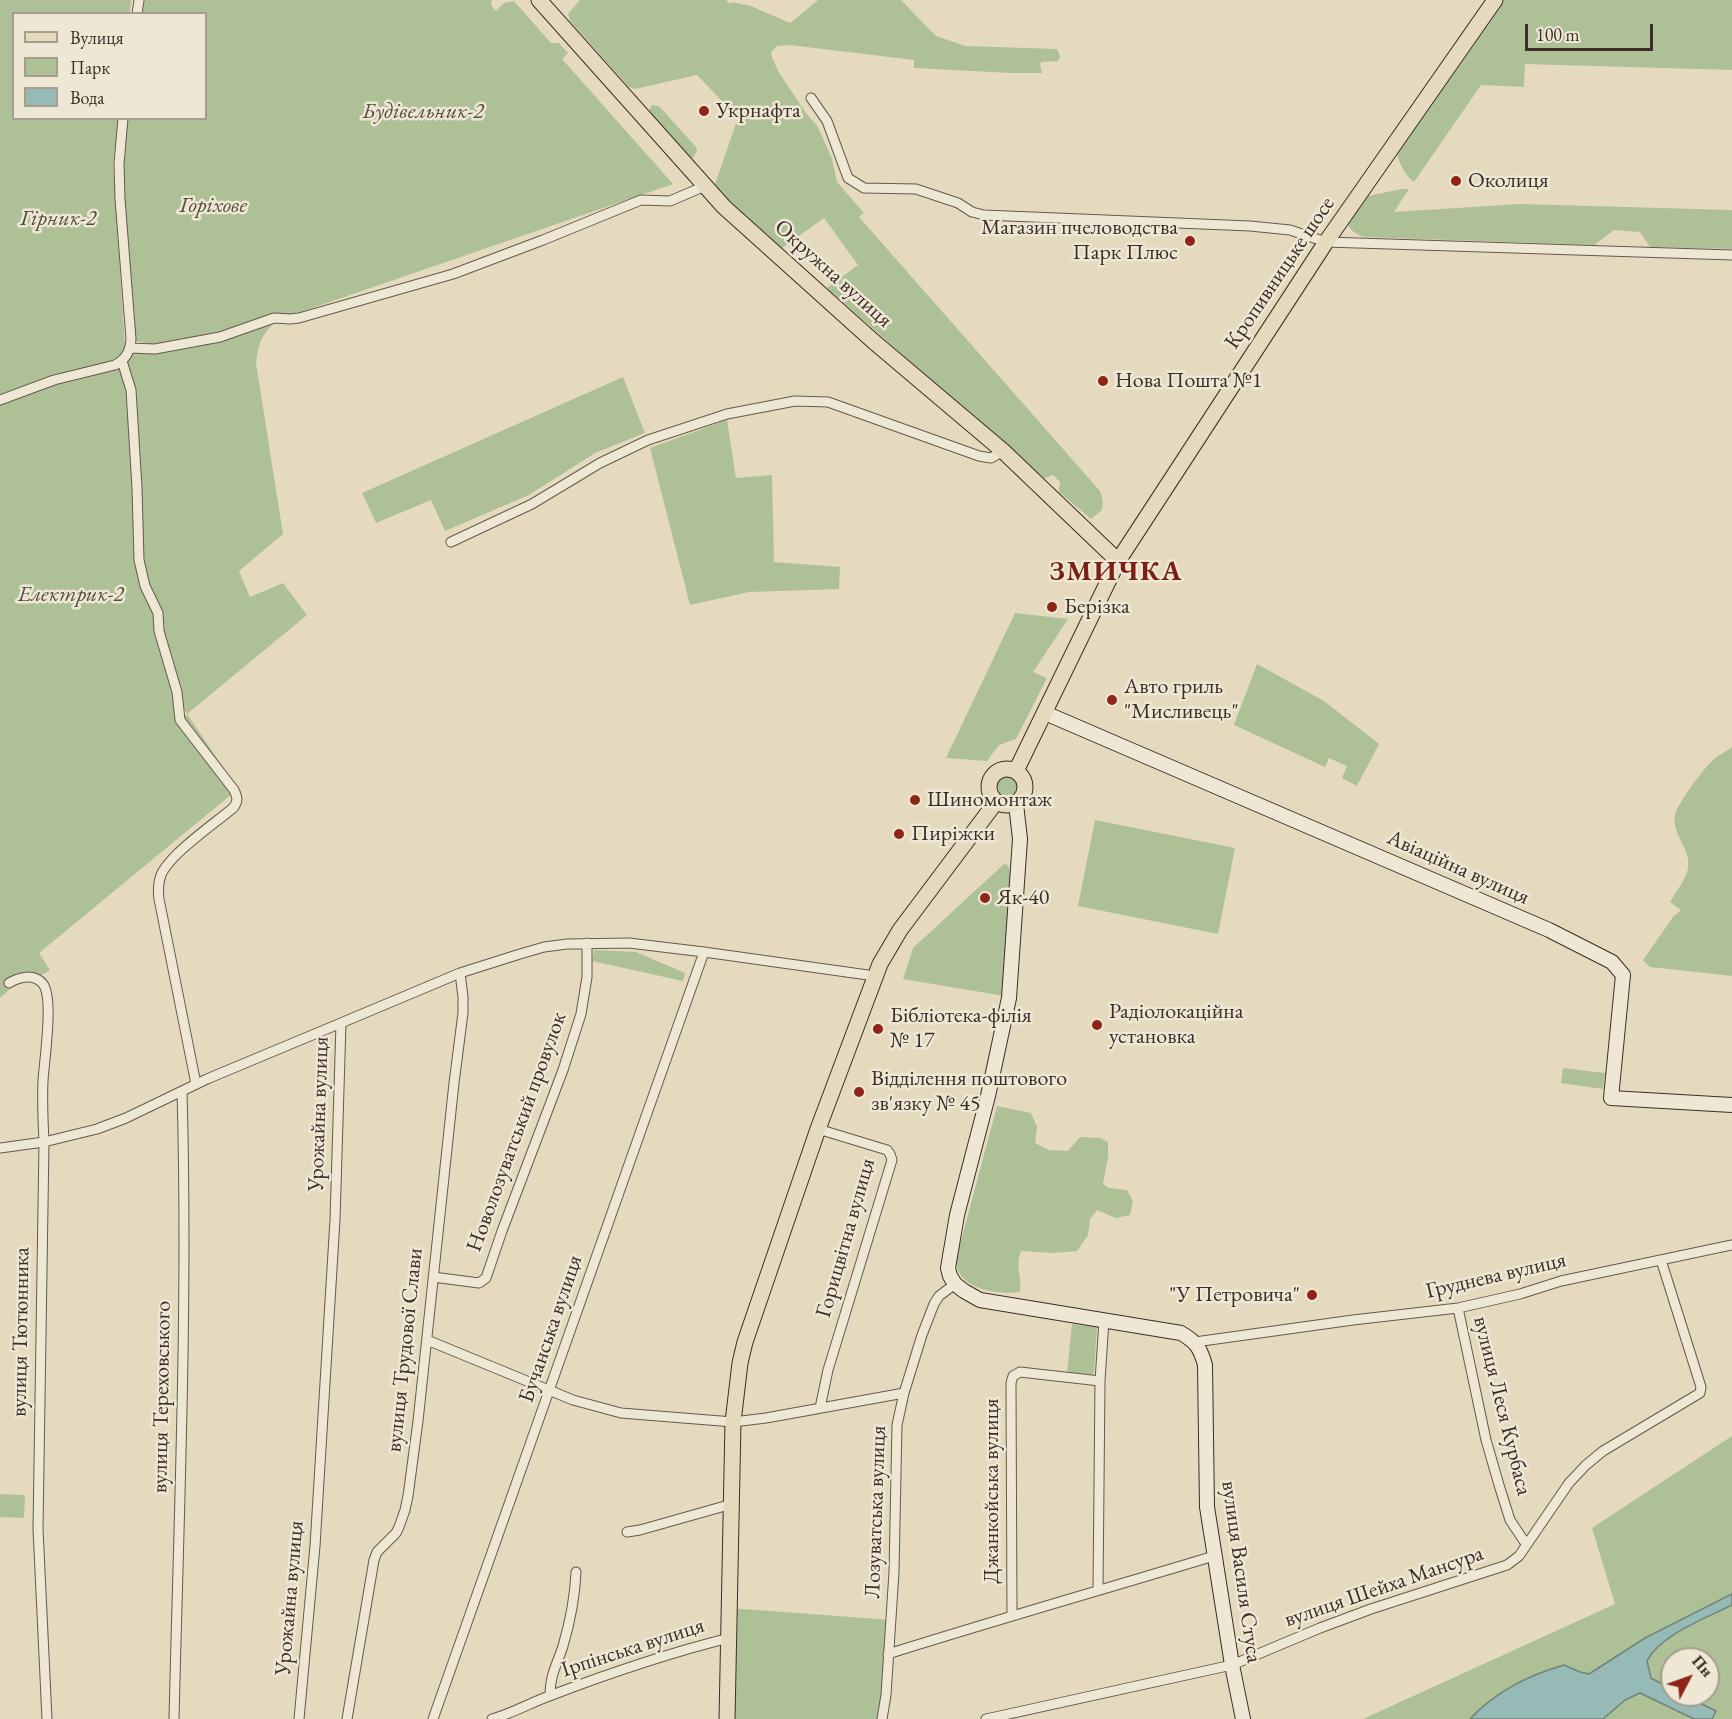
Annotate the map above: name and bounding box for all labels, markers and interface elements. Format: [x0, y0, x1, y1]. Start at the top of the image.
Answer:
legend [12, 12, 207, 120]
scale bar [1528, 12, 1656, 50]
text: 100 m [1536, 23, 1580, 46]
text: Вулиця [70, 26, 123, 49]
text: Парк [70, 56, 110, 79]
text: Вода [70, 86, 104, 109]
place label: Укрнафта [716, 98, 801, 124]
park label: Будівельник-2 [362, 99, 484, 125]
marker: Укрнафта [697, 104, 711, 118]
place label: Околиця [1468, 168, 1549, 194]
marker: Околиця [1449, 174, 1463, 188]
street label: Кропивницьке шосе [1219, 192, 1341, 354]
park label: Горіхове [179, 193, 247, 219]
park label: Гірник-2 [20, 206, 96, 232]
street label: Окружна вулиця [769, 214, 897, 334]
place label: Магазин пчеловодства Парк Плюс [981, 215, 1178, 266]
marker: Магазин пчеловодства Парк Плюс [1183, 234, 1197, 248]
place label: Нова Пошта №1 [1115, 368, 1262, 394]
marker: Нова Пошта №1 [1096, 374, 1110, 388]
district label: ЗМИЧКА [1049, 555, 1183, 589]
park label: Електрик-2 [18, 582, 124, 608]
place label: Берізка [1064, 594, 1130, 620]
marker: Берізка [1045, 600, 1059, 614]
place label: Авто гриль "Мисливець" [1124, 674, 1239, 726]
marker: Авто гриль "Мисливець" [1105, 693, 1119, 707]
place label: Шиномонтаж [927, 787, 1052, 813]
marker: Шиномонтаж [908, 793, 922, 807]
place label: Пиріжки [911, 821, 995, 847]
street label: Авіаційна вулиця [1383, 825, 1533, 911]
marker: Пиріжки [892, 827, 906, 841]
place label: Як-40 [997, 885, 1049, 911]
marker: Як-40 [978, 891, 992, 905]
place label: Радіолокаційна установка [1109, 999, 1244, 1050]
place label: Бібліотека-філія № 17 [890, 1003, 1032, 1054]
street label: Новолозуватський провулок [461, 1009, 573, 1255]
marker: Радіолокаційна установка [1090, 1018, 1104, 1032]
marker: Бібліотека-філія № 17 [871, 1022, 885, 1036]
street label: Урожайна вулиця [303, 1036, 335, 1192]
place label: Відділення поштового зв'язку № 45 [871, 1066, 1067, 1118]
marker: Відділення поштового зв'язку № 45 [852, 1085, 866, 1099]
street label: Горицвітна вулиця [811, 1155, 881, 1321]
street label: вулиця Тютюнника [6, 1247, 36, 1417]
street label: вулиця Трудової Слави [381, 1247, 429, 1453]
street label: Груднева вулиця [1423, 1247, 1569, 1305]
street label: Бучанська вулиця [513, 1252, 589, 1406]
place label: "У Петровича" [1169, 1282, 1300, 1308]
marker: "У Петровича" [1305, 1288, 1319, 1302]
street label: вулиця Тереховського [147, 1301, 177, 1493]
street label: вулиця Леся Курбаса [1467, 1314, 1537, 1498]
street label: Джанкойська вулиця [979, 1398, 1005, 1584]
street label: Лозуватська вулиця [860, 1425, 892, 1599]
street label: вулиця Василя Стуса [1215, 1479, 1267, 1665]
street label: Урожайна вулиця [270, 1519, 310, 1677]
street label: вулиця Шейха Мансура [1281, 1541, 1487, 1633]
street label: Ірпінська вулиця [558, 1612, 708, 1684]
north arrow [1660, 1647, 1720, 1707]
text: Пн [1687, 1651, 1718, 1681]

